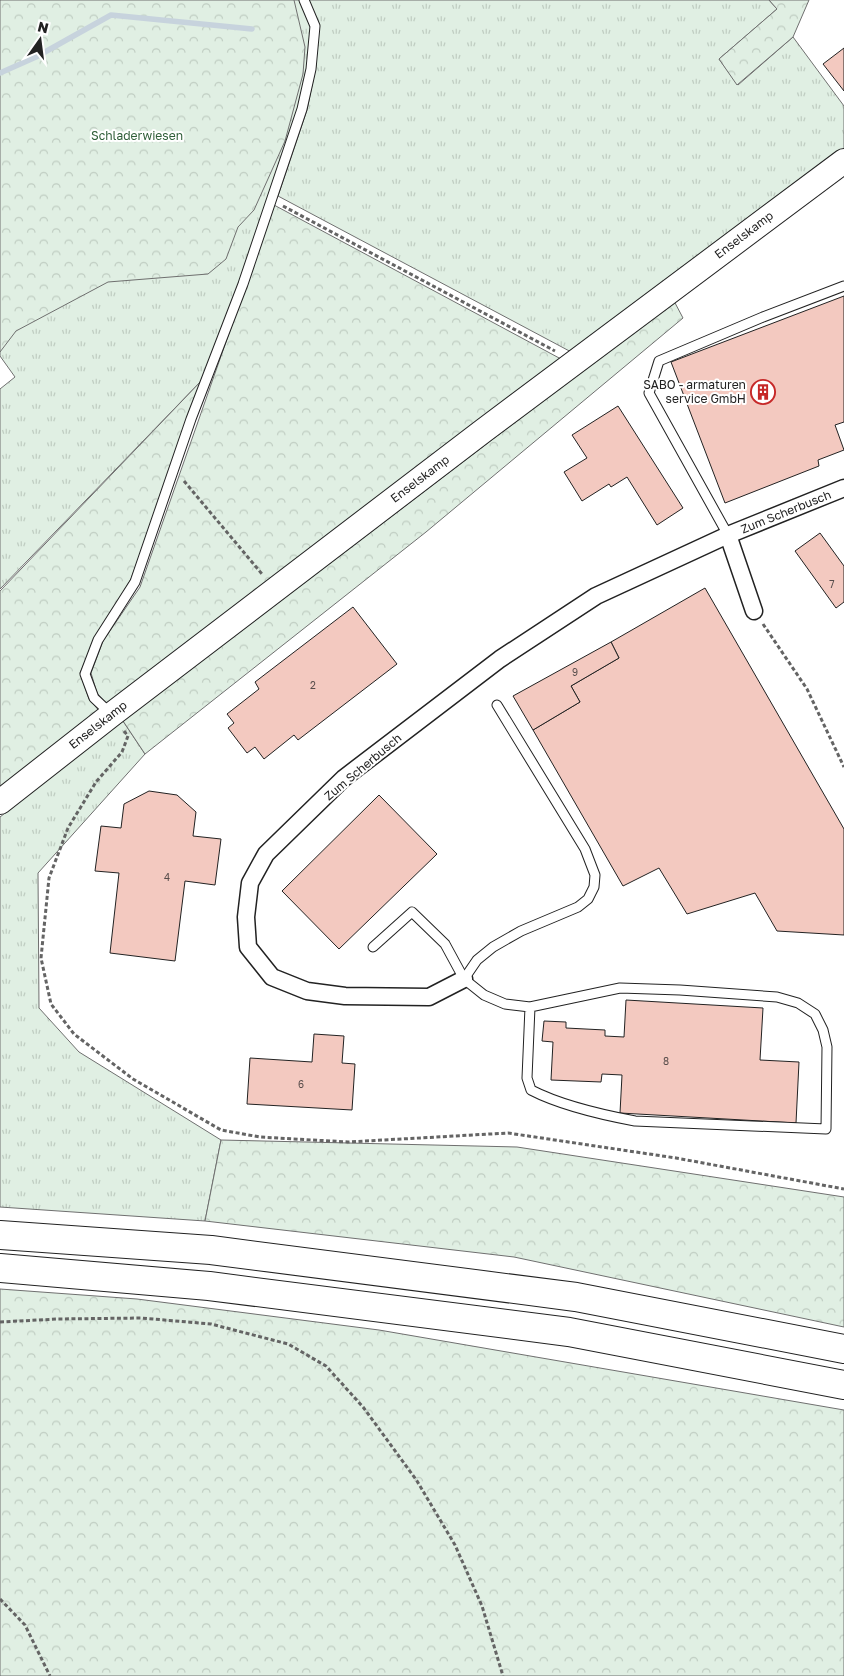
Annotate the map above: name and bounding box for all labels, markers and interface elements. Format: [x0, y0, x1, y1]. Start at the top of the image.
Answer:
north arrow [15, 15, 65, 65]
text: N [36, 17, 50, 36]
park label: Schladerwiesen [91, 128, 183, 143]
street label: Enselskamp [711, 208, 776, 262]
place label: SABO - armaturen service GmbH [643, 377, 746, 406]
building icon: SABO - armaturen service GmbH [750, 379, 776, 405]
street label: Enselskamp [387, 452, 452, 506]
street label: Zum Scherbusch [738, 487, 833, 536]
house number: 7 [829, 578, 835, 590]
house number: 9 [572, 666, 578, 678]
house number: 2 [310, 679, 316, 691]
street label: Enselskamp [66, 697, 130, 752]
street label: Zum Scherbusch [321, 730, 404, 803]
house number: 4 [164, 871, 170, 883]
house number: 8 [663, 1055, 669, 1067]
house number: 6 [298, 1078, 304, 1090]

